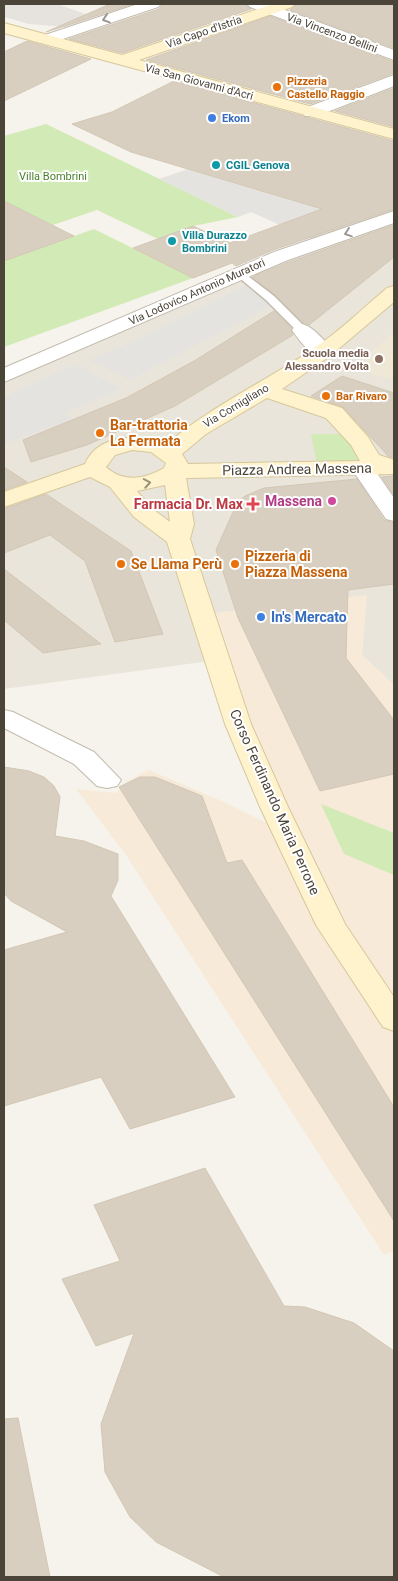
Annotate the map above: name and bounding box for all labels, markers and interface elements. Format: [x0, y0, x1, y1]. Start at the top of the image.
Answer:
street label: Via Vincenzo Bellini [285, 11, 379, 55]
one-way arrow [103, 13, 111, 23]
street label: Via Capo d'Istria [164, 13, 244, 51]
street label: Via San Giovanni d'Acri [143, 61, 255, 103]
place label: Pizzeria Castello Raggio [287, 75, 365, 101]
marker: Pizzeria Castello Raggio [271, 81, 283, 93]
marker: Ekom [206, 112, 218, 124]
place label: Ekom [222, 112, 250, 125]
marker: CGIL Genova [210, 159, 222, 171]
place label: CGIL Genova [226, 159, 290, 172]
park label: Villa Bombrini [19, 170, 87, 183]
one-way arrow [344, 227, 353, 237]
place label: Villa Durazzo Bombrini [182, 229, 247, 255]
marker: Villa Durazzo Bombrini [166, 235, 178, 247]
street label: Via Lodovico Antonio Muratori [127, 256, 267, 328]
place label: Scuola media Alessandro Volta [285, 347, 369, 373]
marker: Scuola media Alessandro Volta [373, 353, 385, 365]
street label: Via Cornigliano [201, 381, 271, 431]
marker: Bar Rivaro [320, 390, 332, 402]
place label: Bar Rivaro [336, 390, 387, 403]
place label: Bar-trattoria La Fermata [110, 417, 188, 449]
marker: Bar-trattoria La Fermata [94, 427, 106, 439]
street label: Piazza Andrea Massena [222, 460, 372, 478]
one-way arrow [143, 479, 152, 489]
place label: Massena [265, 493, 322, 509]
marker: Massena [326, 495, 338, 507]
place label: Farmacia Dr. Max [134, 496, 244, 512]
marker: Farmacia Dr. Max [247, 498, 259, 510]
place label: Pizzeria di Piazza Massena [245, 548, 348, 580]
place label: Se Llama Perù [131, 556, 222, 572]
marker: Se Llama Perù [115, 558, 127, 570]
marker: Pizzeria di Piazza Massena [229, 558, 241, 570]
place label: In's Mercato [271, 609, 347, 625]
marker: In's Mercato [255, 611, 267, 623]
street label: Corso Ferdinando Maria Perrone [227, 707, 323, 897]

